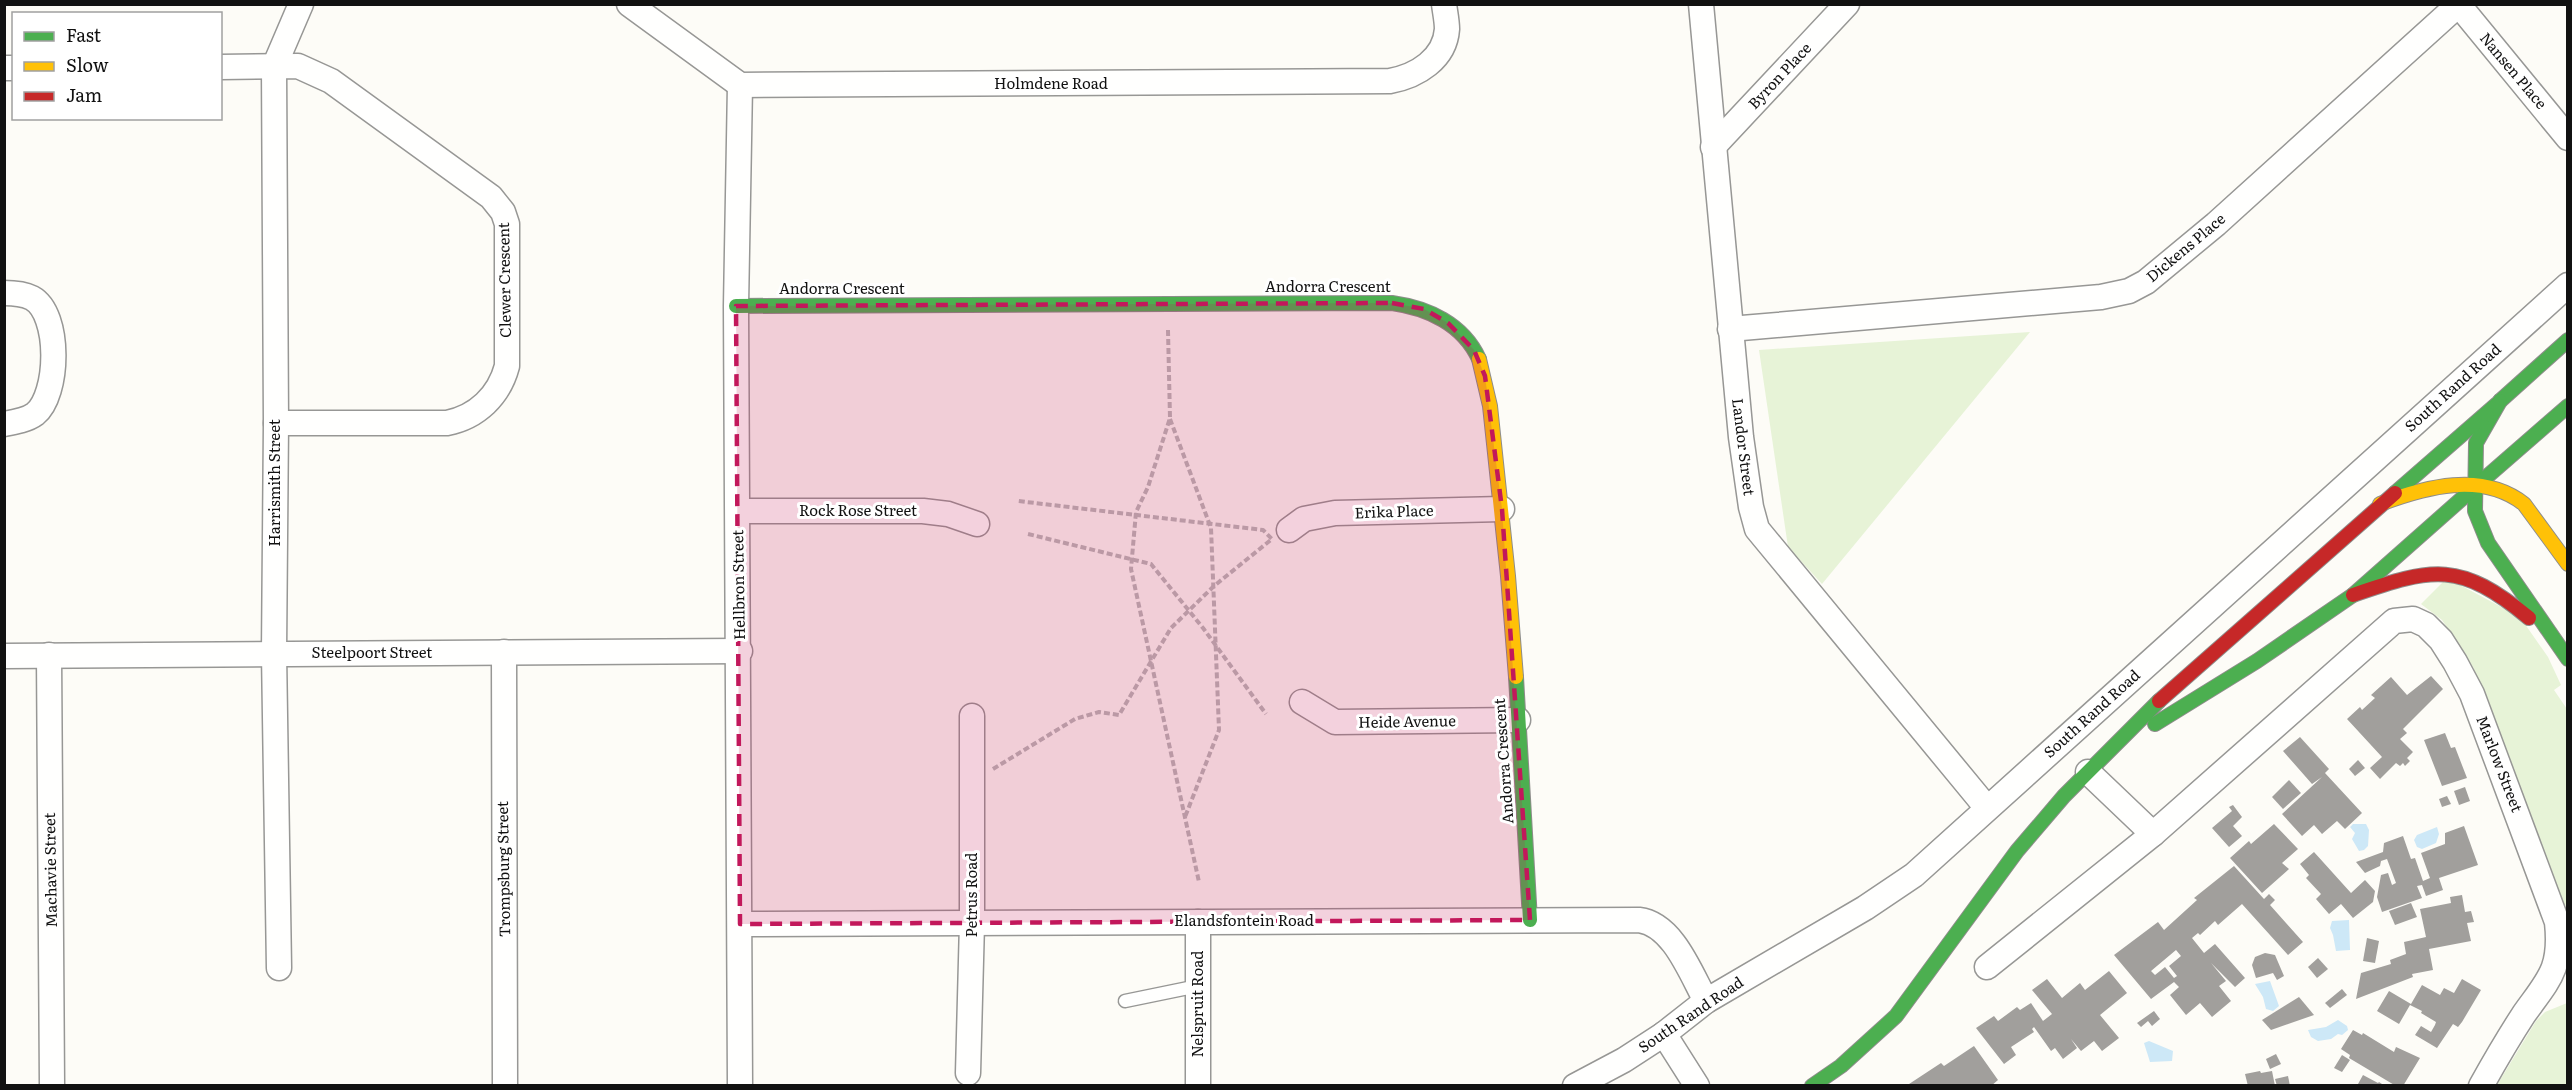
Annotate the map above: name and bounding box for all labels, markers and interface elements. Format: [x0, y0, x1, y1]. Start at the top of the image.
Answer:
legend [12, 12, 222, 120]
text: Fast [66, 21, 102, 48]
street label: Nansen Place [2475, 27, 2553, 114]
street label: Byron Place [1742, 36, 1816, 114]
text: Slow [66, 51, 109, 78]
street label: Holmdene Road [994, 71, 1108, 94]
text: Jam [66, 81, 102, 108]
street label: Dickens Place [2140, 207, 2230, 287]
street label: Clewer Crescent [491, 222, 516, 338]
street label: Andorra Crescent [1265, 274, 1391, 297]
street label: Andorra Crescent [779, 276, 905, 299]
street label: South Rand Road [2399, 337, 2505, 436]
street label: Landor Street [1727, 397, 1762, 497]
street label: Harrismith Street [262, 419, 285, 547]
street label: Rock Rose Street [799, 498, 917, 521]
street label: Erika Place [1354, 498, 1434, 523]
street label: Hellbron Street [725, 530, 750, 640]
street label: Steelpoort Street [312, 640, 432, 663]
street label: South Rand Road [2038, 663, 2144, 762]
street label: Andorra Crescent [1487, 698, 1518, 825]
street label: Heide Avenue [1358, 708, 1456, 733]
street label: Marlow Street [2471, 712, 2529, 815]
street label: Trompsburg Street [490, 801, 515, 937]
street label: Machavie Street [37, 812, 62, 928]
street label: Petrus Road [959, 852, 982, 938]
street label: Elandsfontein Road [1174, 908, 1314, 931]
street label: Nelspruit Road [1185, 951, 1208, 1057]
street label: South Rand Road [1633, 970, 1747, 1058]

